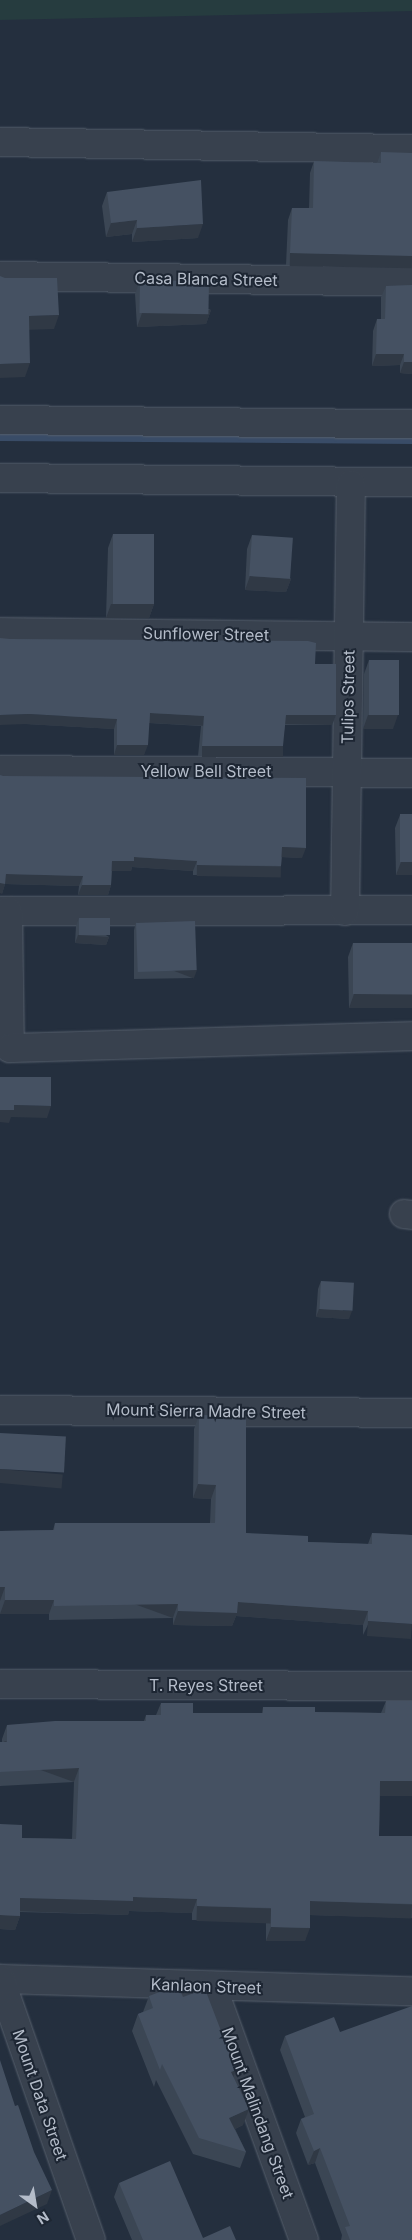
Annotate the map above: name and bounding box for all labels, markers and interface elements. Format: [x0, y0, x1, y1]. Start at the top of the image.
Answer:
street label: Casa Blanca Street [134, 268, 278, 290]
street label: Sunflower Street [143, 623, 269, 645]
street label: Tulips Street [338, 650, 358, 744]
street label: Yellow Bell Street [141, 761, 271, 781]
street label: Mount Sierra Madre Street [106, 1400, 306, 1422]
street label: T. Reyes Street [149, 1675, 263, 1695]
street label: Kanlaon Street [150, 1974, 262, 1998]
street label: Mount Malindang Street [218, 2025, 298, 2201]
street label: Mount Data Street [9, 2027, 71, 2163]
north arrow [10, 2180, 60, 2230]
text: N [34, 2208, 52, 2228]

